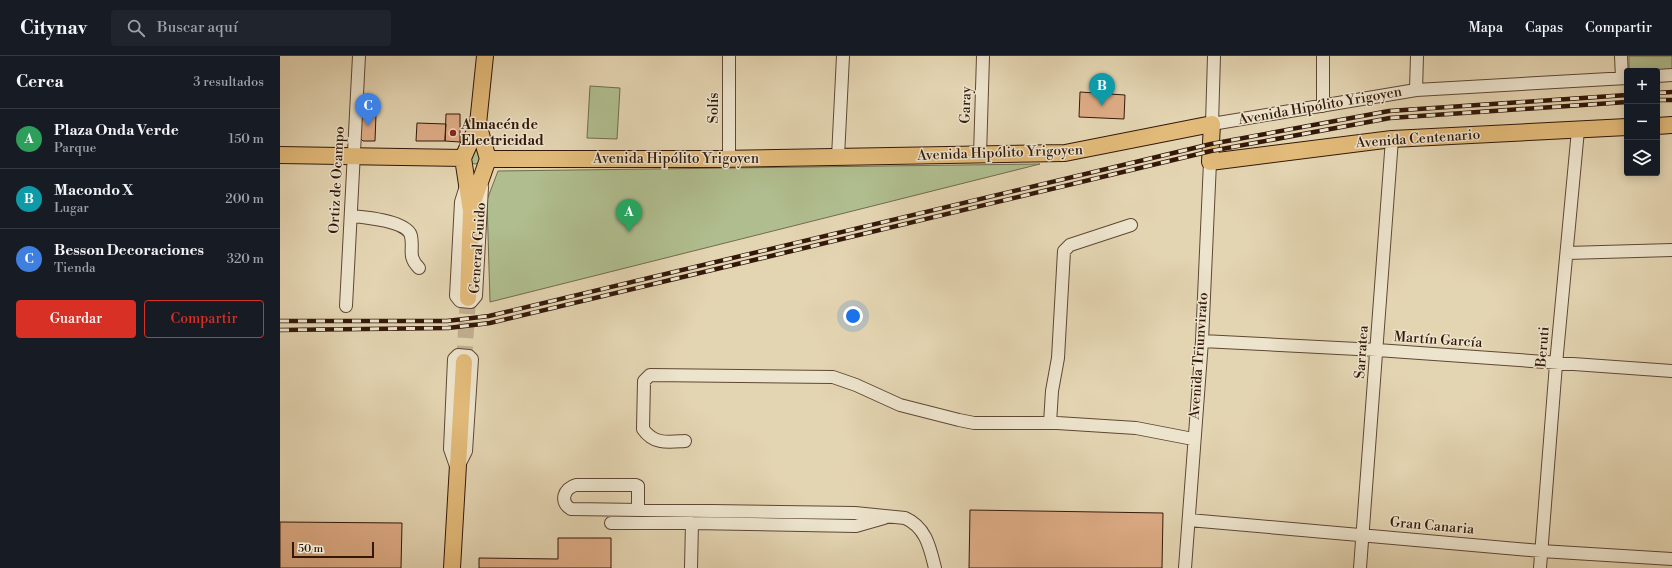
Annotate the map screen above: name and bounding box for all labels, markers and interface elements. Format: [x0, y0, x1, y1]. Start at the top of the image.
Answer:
search box [111, 10, 391, 46]
text: Citynav [20, 16, 87, 40]
icon: search [125, 17, 147, 39]
text: Buscar aquí [157, 18, 238, 37]
text: Mapa [1468, 19, 1503, 37]
text: Capas [1525, 19, 1563, 37]
text: Compartir [1585, 19, 1652, 37]
map controls [1624, 68, 1660, 176]
button: + [1624, 68, 1660, 104]
text: Cerca [16, 71, 64, 93]
pin: B [1089, 73, 1115, 106]
text: 3 resultados [193, 74, 264, 90]
street label: Avenida Hipólito Yrigoyen [1236, 83, 1404, 129]
street label: Garay [956, 86, 976, 124]
pin: C [355, 93, 381, 126]
street label: Solís [705, 93, 723, 123]
button: − [1624, 104, 1660, 140]
place label: Almacén de Electricidad [460, 116, 544, 150]
text: Plaza Onda Verde [54, 121, 179, 140]
street label: Ortiz de Ocampo [325, 126, 349, 234]
street label: Avenida Centenario [1354, 126, 1481, 152]
marker: Almacén de Electricidad [448, 128, 458, 138]
text: A [24, 131, 34, 147]
text: 150 m [229, 131, 264, 147]
text: Parque [54, 140, 96, 156]
button: layers [1624, 140, 1660, 176]
street label: Avenida Hipólito Yrigoyen [916, 141, 1084, 165]
street label: Avenida Hipólito Yrigoyen [592, 150, 760, 168]
text: Macondo X [54, 181, 133, 200]
text: B [24, 191, 34, 207]
text: 200 m [225, 191, 264, 207]
pin: A [616, 199, 642, 232]
text: Lugar [54, 200, 89, 216]
street label: General Guido [466, 202, 490, 294]
text: Besson Decoraciones [54, 241, 204, 260]
text: C [24, 251, 34, 267]
text: 320 m [227, 251, 264, 267]
text: Tienda [54, 260, 96, 276]
street label: Avenida Triunvirato [1186, 292, 1212, 421]
button: Guardar [16, 300, 136, 338]
button: Compartir [144, 300, 264, 338]
your location [843, 306, 863, 326]
street label: Sarratea [1351, 324, 1373, 379]
street label: Beruti [1532, 325, 1554, 369]
street label: Martín García [1393, 328, 1484, 352]
street label: Gran Canaria [1389, 513, 1476, 539]
scale bar [292, 540, 374, 559]
text: 50 m [298, 542, 323, 556]

